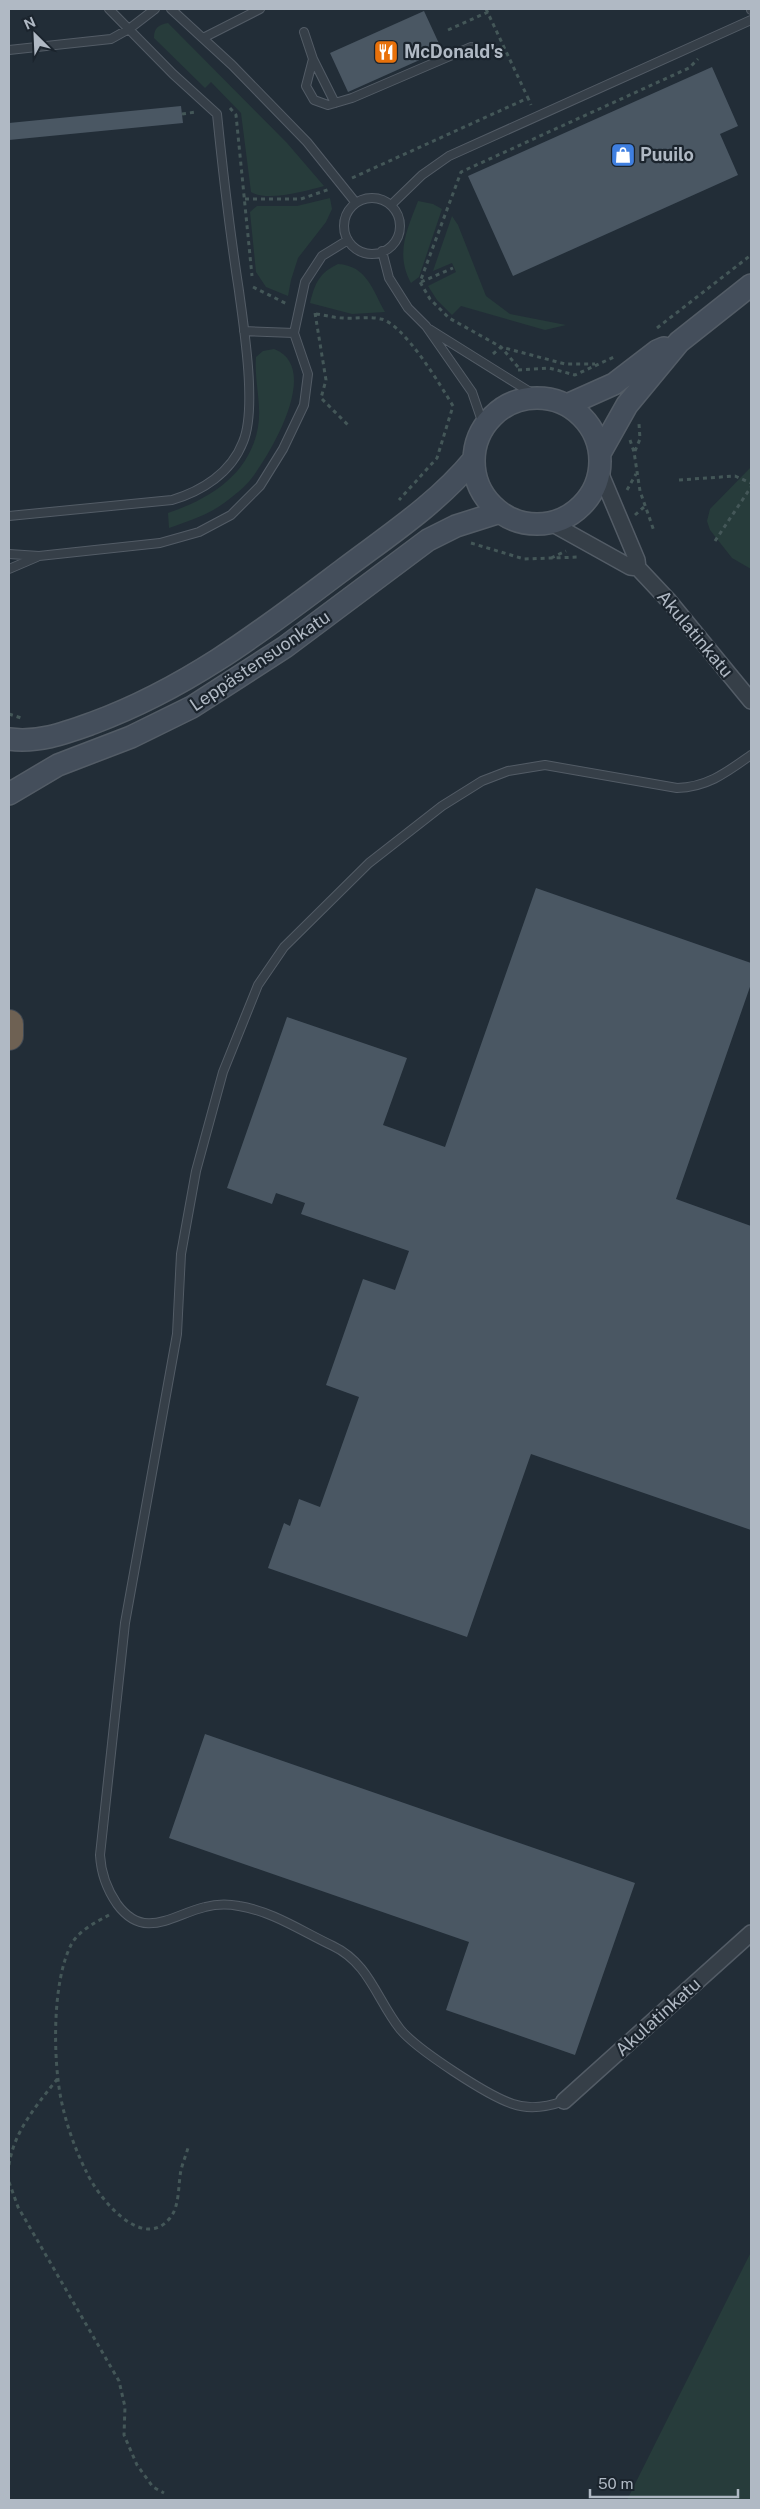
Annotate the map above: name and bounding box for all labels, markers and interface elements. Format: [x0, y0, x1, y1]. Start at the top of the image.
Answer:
north arrow [10, 10, 60, 60]
text: N [21, 14, 38, 33]
restaurant icon: McDonald's [373, 39, 399, 65]
place label: McDonald's [404, 41, 503, 62]
shop icon: Puuilo [610, 142, 636, 168]
place label: Puuilo [640, 144, 694, 165]
street label: Akulatinkatu [653, 586, 738, 681]
street label: Leppästensuonkatu [186, 606, 334, 715]
street label: Akulatinkatu [611, 1973, 704, 2060]
scale bar [590, 2466, 738, 2498]
text: 50 m [598, 2475, 633, 2492]

